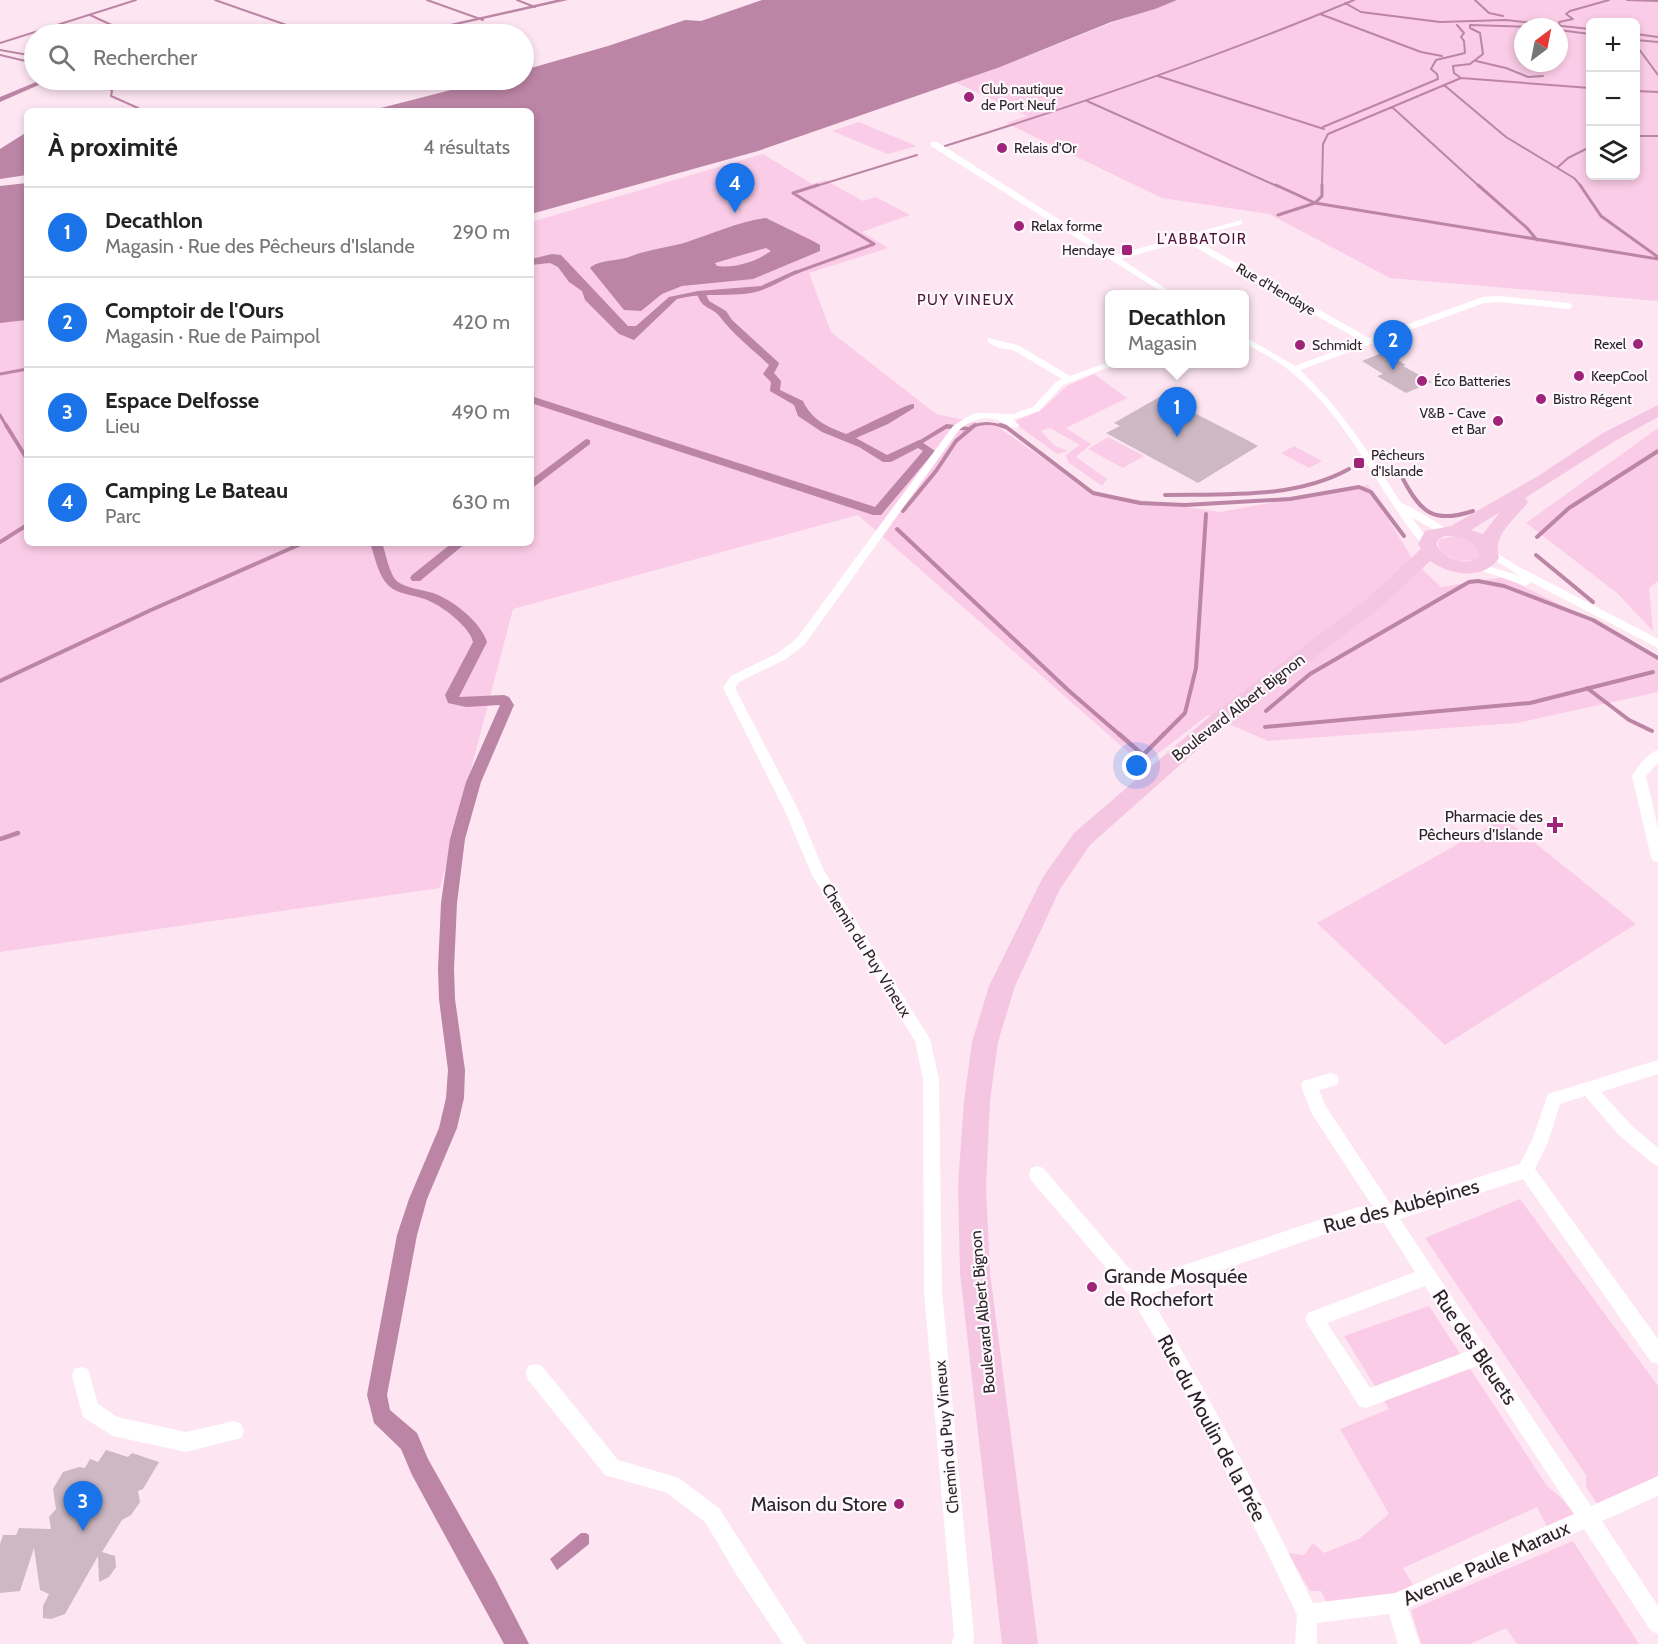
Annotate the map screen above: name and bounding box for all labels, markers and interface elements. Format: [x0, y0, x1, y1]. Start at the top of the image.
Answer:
north arrow [1514, 18, 1568, 72]
map controls [1586, 18, 1640, 180]
button: + [1586, 18, 1640, 72]
search box [24, 24, 534, 90]
icon: search [45, 41, 78, 74]
text: Rechercher [93, 44, 197, 71]
button: − [1586, 72, 1640, 126]
place label: Club nautique de Port Neuf [981, 80, 1063, 114]
marker: Club nautique de Port Neuf [962, 90, 976, 104]
button: layers [1586, 126, 1640, 180]
text: À proximité [48, 131, 178, 163]
text: 4 résultats [423, 135, 510, 159]
place label: Relais d'Or [1014, 139, 1077, 157]
marker: Relais d'Or [995, 141, 1009, 155]
pin: 4 [716, 164, 754, 213]
text: Decathlon [105, 207, 203, 234]
place label: Relax forme [1031, 217, 1102, 235]
marker: Relax forme [1012, 219, 1026, 233]
text: 1 [64, 220, 71, 244]
text: 290 m [452, 220, 510, 244]
district label: L'ABBATOIR [1157, 230, 1247, 248]
text: Magasin · Rue des Pêcheurs d'Islande [105, 234, 415, 258]
place label: Hendaye [1062, 241, 1115, 259]
marker: Hendaye [1120, 243, 1134, 257]
street label: Rue d'Hendaye [1233, 259, 1319, 319]
popup [1105, 290, 1249, 368]
district label: PUY VINEUX [917, 291, 1015, 309]
text: Comptoir de l'Ours [105, 297, 284, 324]
text: Decathlon [1128, 304, 1226, 331]
text: 2 [62, 310, 73, 334]
text: 420 m [452, 310, 510, 334]
pin: 2 [1374, 320, 1412, 370]
text: Magasin · Rue de Paimpol [105, 324, 320, 348]
text: Magasin [1128, 331, 1197, 355]
place label: Rexel [1594, 335, 1627, 353]
place label: Schmidt [1312, 336, 1362, 354]
marker: Rexel [1631, 337, 1645, 351]
marker: Schmidt [1293, 338, 1307, 352]
place label: KeepCool [1591, 367, 1648, 385]
marker: KeepCool [1572, 369, 1586, 383]
place label: Éco Batteries [1434, 372, 1511, 390]
marker: Éco Batteries [1415, 374, 1429, 388]
text: Espace Delfosse [105, 387, 259, 414]
pin: 1 [1158, 388, 1196, 437]
place label: Bistro Régent [1553, 390, 1632, 408]
marker: Bistro Régent [1534, 392, 1548, 406]
text: 3 [62, 400, 73, 424]
text: 490 m [451, 400, 510, 424]
place label: V&B - Cave et Bar [1419, 404, 1487, 438]
text: Lieu [105, 414, 140, 438]
marker: V&B - Cave et Bar [1491, 414, 1505, 428]
place label: Pêcheurs d'Islande [1371, 446, 1425, 480]
marker: Pêcheurs d'Islande [1352, 456, 1366, 470]
text: Camping Le Bateau [105, 477, 288, 504]
text: 4 [61, 490, 74, 514]
text: 630 m [452, 490, 510, 514]
text: Parc [105, 504, 141, 528]
street label: Boulevard Albert Bignon [1168, 650, 1309, 765]
your location [1122, 751, 1151, 780]
place label: Pharmacie des Pêcheurs d'Islande [1418, 807, 1543, 844]
marker: Pharmacie des Pêcheurs d'Islande [1548, 818, 1562, 832]
street label: Chemin du Puy Vineux [818, 880, 916, 1021]
street label: Rue des Aubépines [1321, 1174, 1481, 1238]
street label: Boulevard Albert Bignon [966, 1230, 999, 1394]
place label: Grande Mosquée de Rochefort [1104, 1264, 1248, 1311]
marker: Grande Mosquée de Rochefort [1085, 1280, 1099, 1294]
street label: Rue des Bleuets [1428, 1285, 1522, 1409]
street label: Rue du Moulin de la Prée [1153, 1331, 1271, 1525]
street label: Chemin du Puy Vineux [930, 1359, 963, 1514]
pin: 3 [64, 1482, 103, 1531]
place label: Maison du Store [751, 1492, 887, 1516]
marker: Maison du Store [892, 1497, 906, 1511]
street label: Avenue Paule Maraux [1399, 1515, 1574, 1611]

